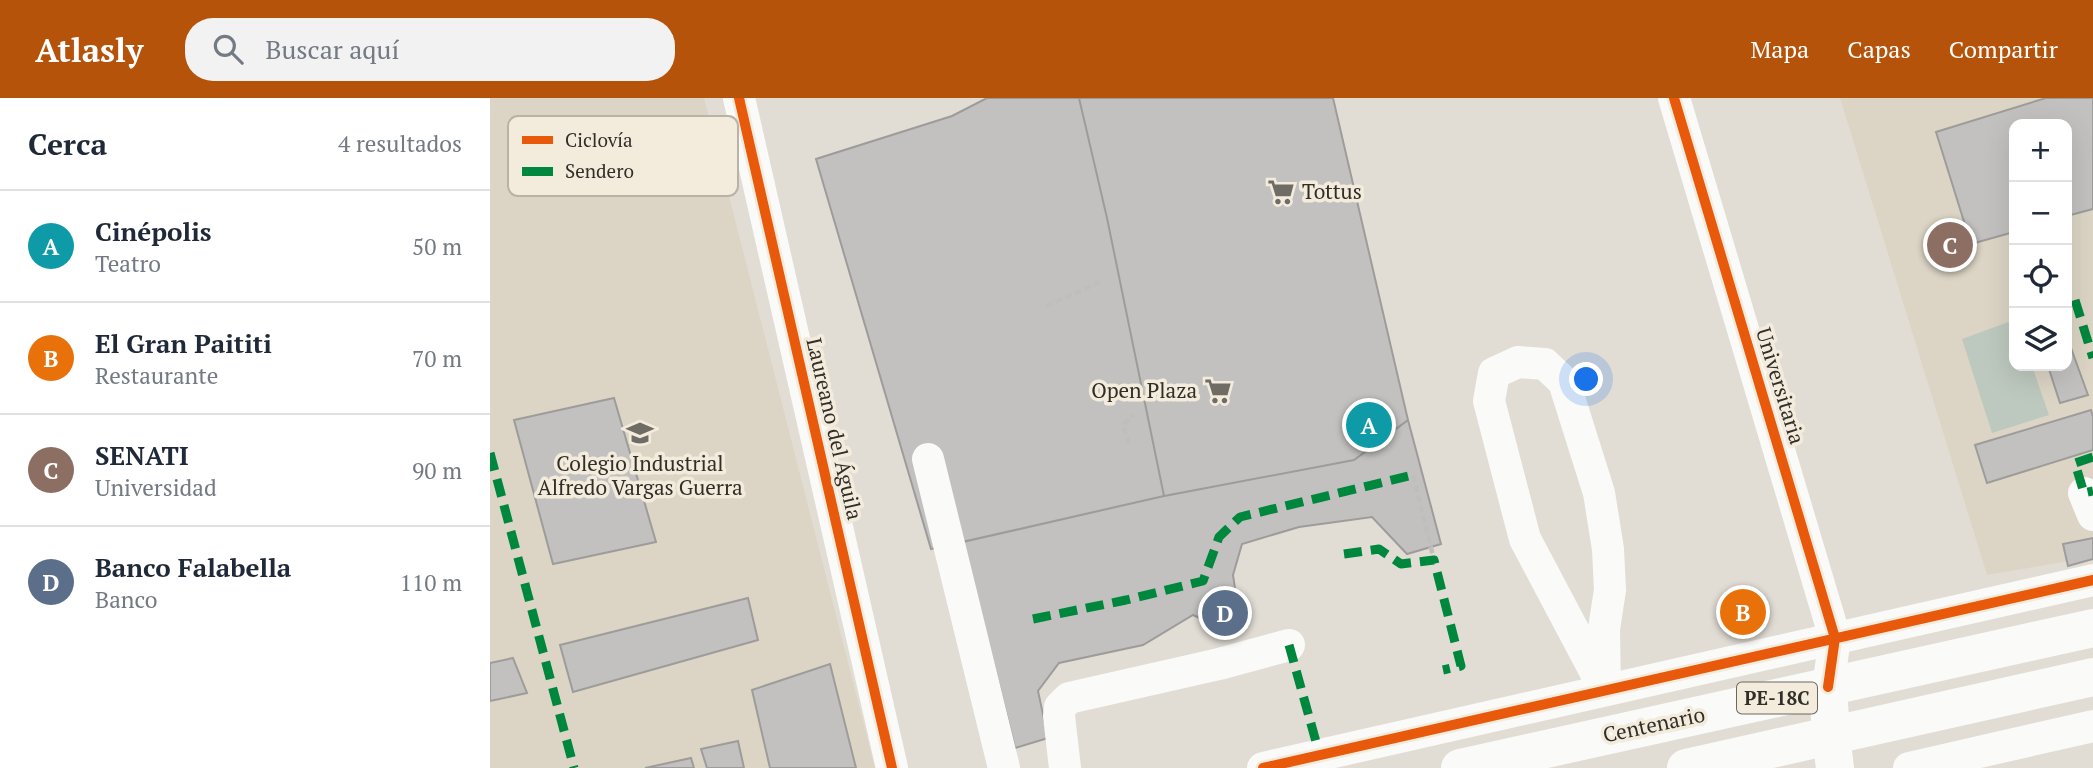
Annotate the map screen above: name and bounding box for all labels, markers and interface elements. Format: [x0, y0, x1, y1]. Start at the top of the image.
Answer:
search box [185, 18, 675, 81]
text: Atlasly [35, 28, 143, 71]
icon: search [209, 30, 247, 68]
text: Buscar aquí [265, 32, 399, 66]
text: Mapa [1751, 33, 1809, 65]
text: Capas [1847, 33, 1911, 65]
text: Compartir [1949, 33, 2058, 65]
legend [508, 116, 738, 196]
map controls [2009, 119, 2072, 371]
button: + [2009, 119, 2072, 182]
text: Cerca [28, 124, 107, 164]
text: Ciclovía [565, 127, 633, 152]
text: 4 resultados [338, 128, 462, 159]
text: Sendero [565, 158, 634, 183]
supermarket icon: Tottus [1266, 177, 1296, 207]
place label: Tottus [1302, 177, 1362, 205]
button: − [2009, 182, 2072, 245]
text: Cinépolis [95, 214, 212, 248]
pin: C [1927, 219, 1973, 271]
text: A [43, 231, 59, 262]
text: 50 m [412, 231, 462, 262]
button: locate [2009, 245, 2072, 308]
text: Teatro [95, 248, 161, 279]
button: layers [2009, 308, 2072, 371]
street label: Universitaria [1750, 324, 1812, 448]
text: El Gran Paititi [95, 326, 272, 360]
street label: Laureano del Águila [800, 335, 870, 523]
text: B [44, 343, 58, 374]
text: 70 m [412, 343, 462, 374]
text: Restaurante [95, 360, 218, 391]
your location [1569, 362, 1603, 396]
place label: Open Plaza [1091, 376, 1197, 404]
supermarket icon: Open Plaza [1203, 376, 1233, 406]
pin: A [1346, 399, 1392, 451]
school or university icon: Colegio Industrial Alfredo Vargas Guerra [625, 418, 655, 448]
text: SENATI [95, 438, 189, 472]
place label: Colegio Industrial Alfredo Vargas Guerra [537, 449, 743, 501]
text: C [44, 455, 59, 486]
text: 90 m [412, 455, 462, 486]
text: Universidad [95, 472, 217, 503]
text: Banco Falabella [95, 550, 291, 584]
text: D [43, 567, 59, 598]
text: 110 m [400, 567, 462, 598]
text: Banco [95, 584, 157, 615]
pin: B [1720, 586, 1766, 638]
pin: D [1202, 587, 1248, 639]
road number: PE-18C [1737, 682, 1817, 713]
street label: Centenario [1600, 700, 1707, 748]

